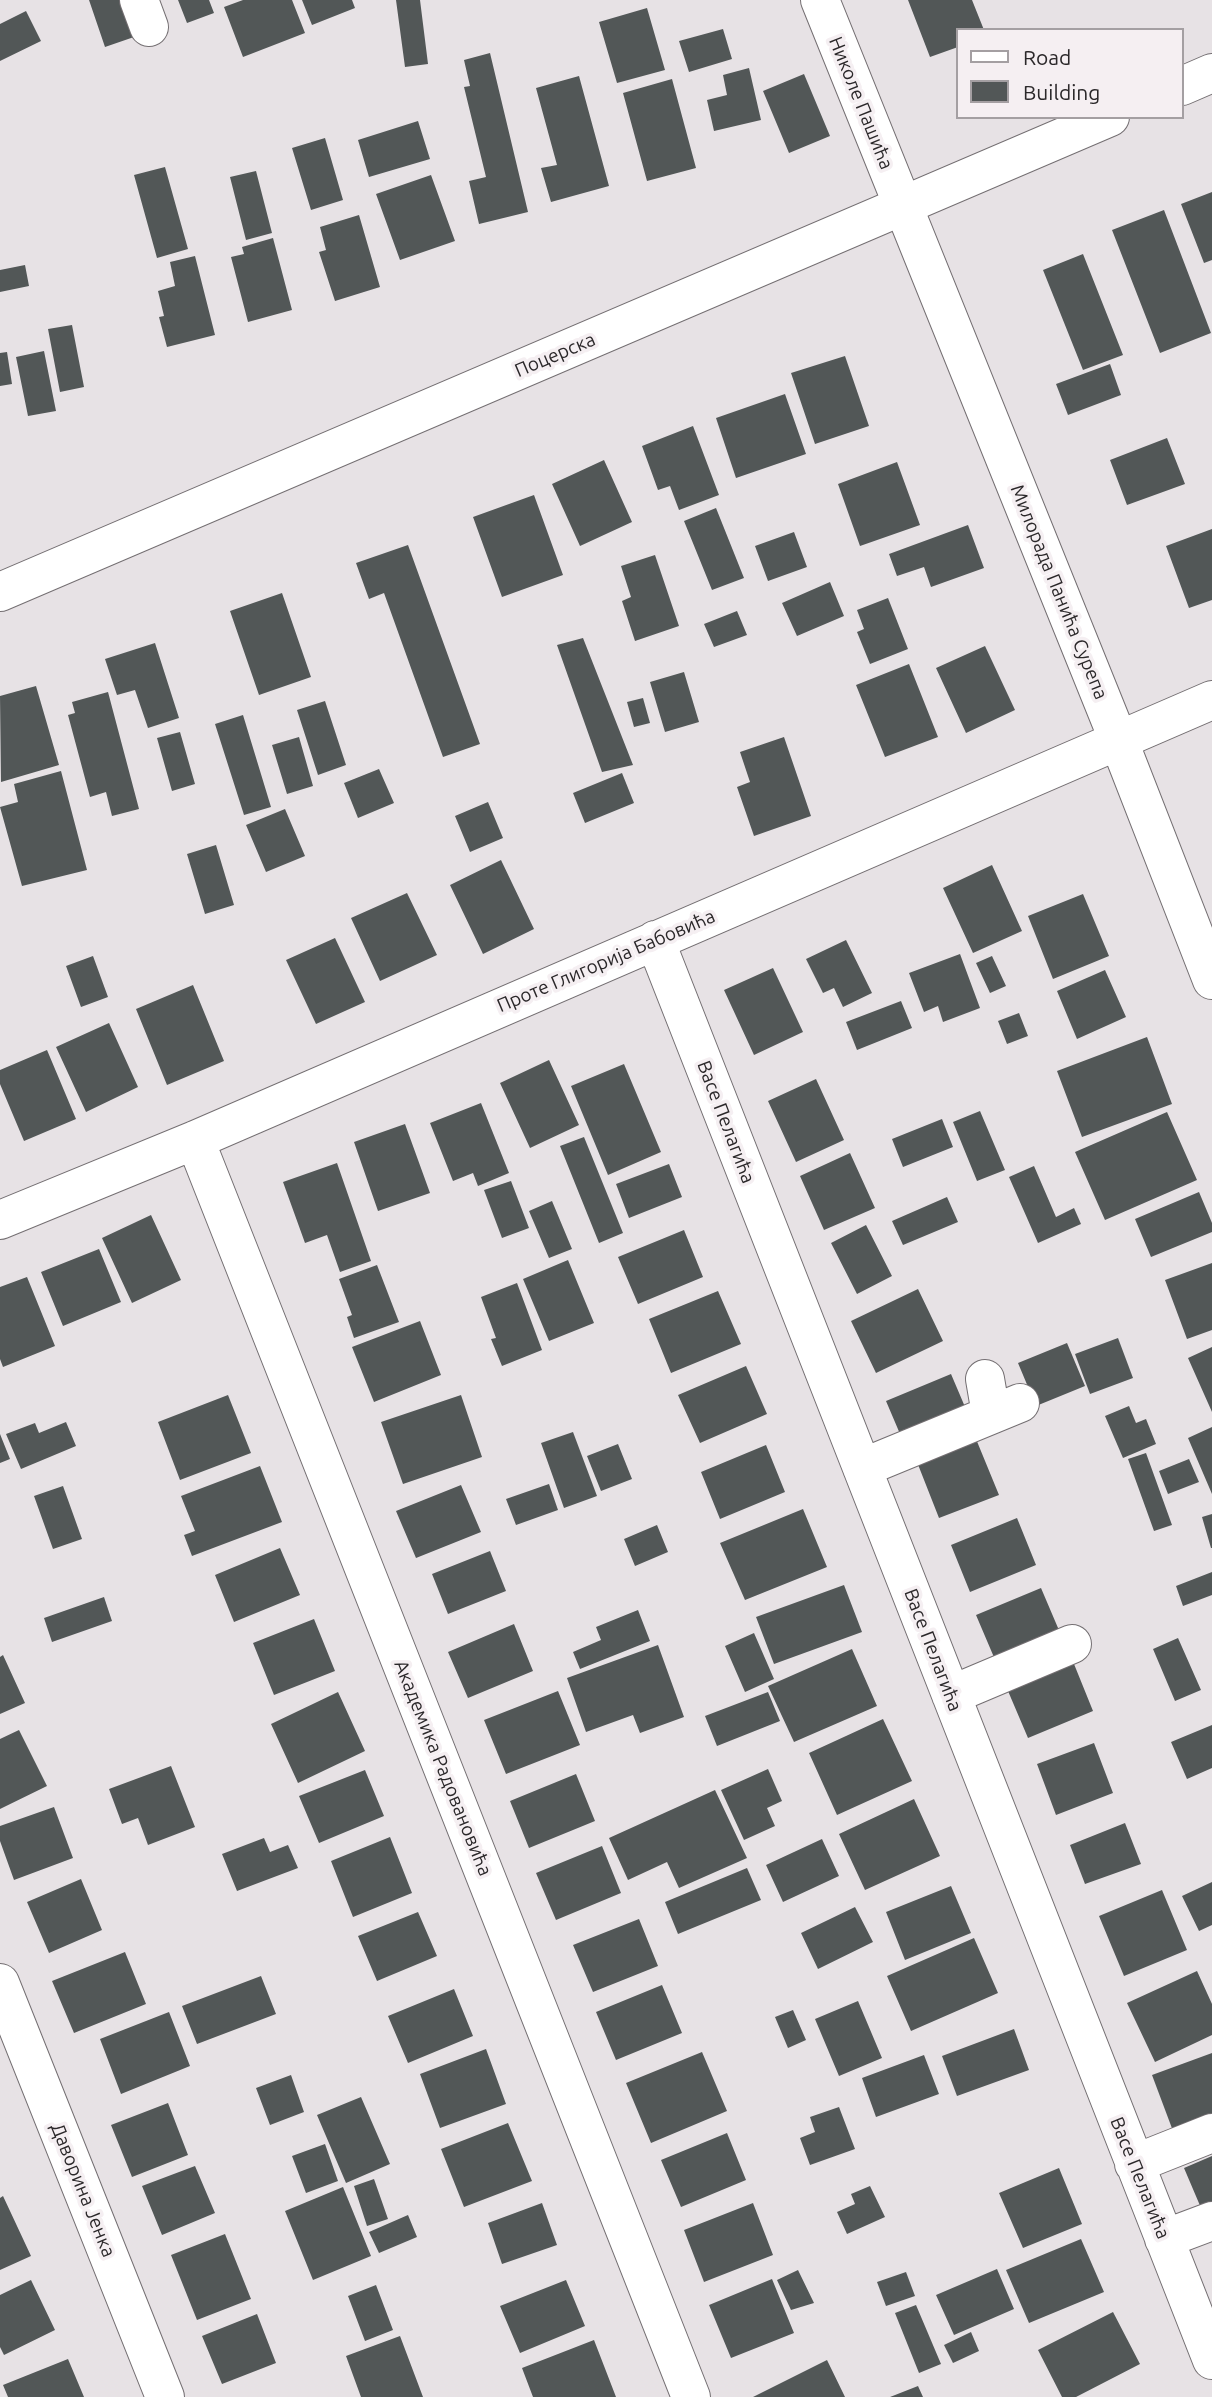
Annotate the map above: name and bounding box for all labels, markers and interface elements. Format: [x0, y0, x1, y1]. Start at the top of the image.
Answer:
legend [956, 28, 1184, 119]
street label: Николе Пашића [824, 33, 898, 173]
text: Road [1023, 45, 1071, 69]
text: Building [1023, 80, 1100, 104]
street label: Поцерска [511, 328, 599, 382]
street label: Милорада Панића Сурепа [1005, 481, 1113, 703]
street label: Проте Глигорија Бабовића [494, 905, 718, 1017]
street label: Васе Пелагића [692, 1057, 760, 1187]
street label: Васе Пелагића [899, 1585, 967, 1715]
street label: Академика Радовановића [389, 1657, 497, 1879]
street label: Васе Пелагића [1105, 2114, 1175, 2242]
street label: Даворина Јенка [46, 2120, 120, 2260]

